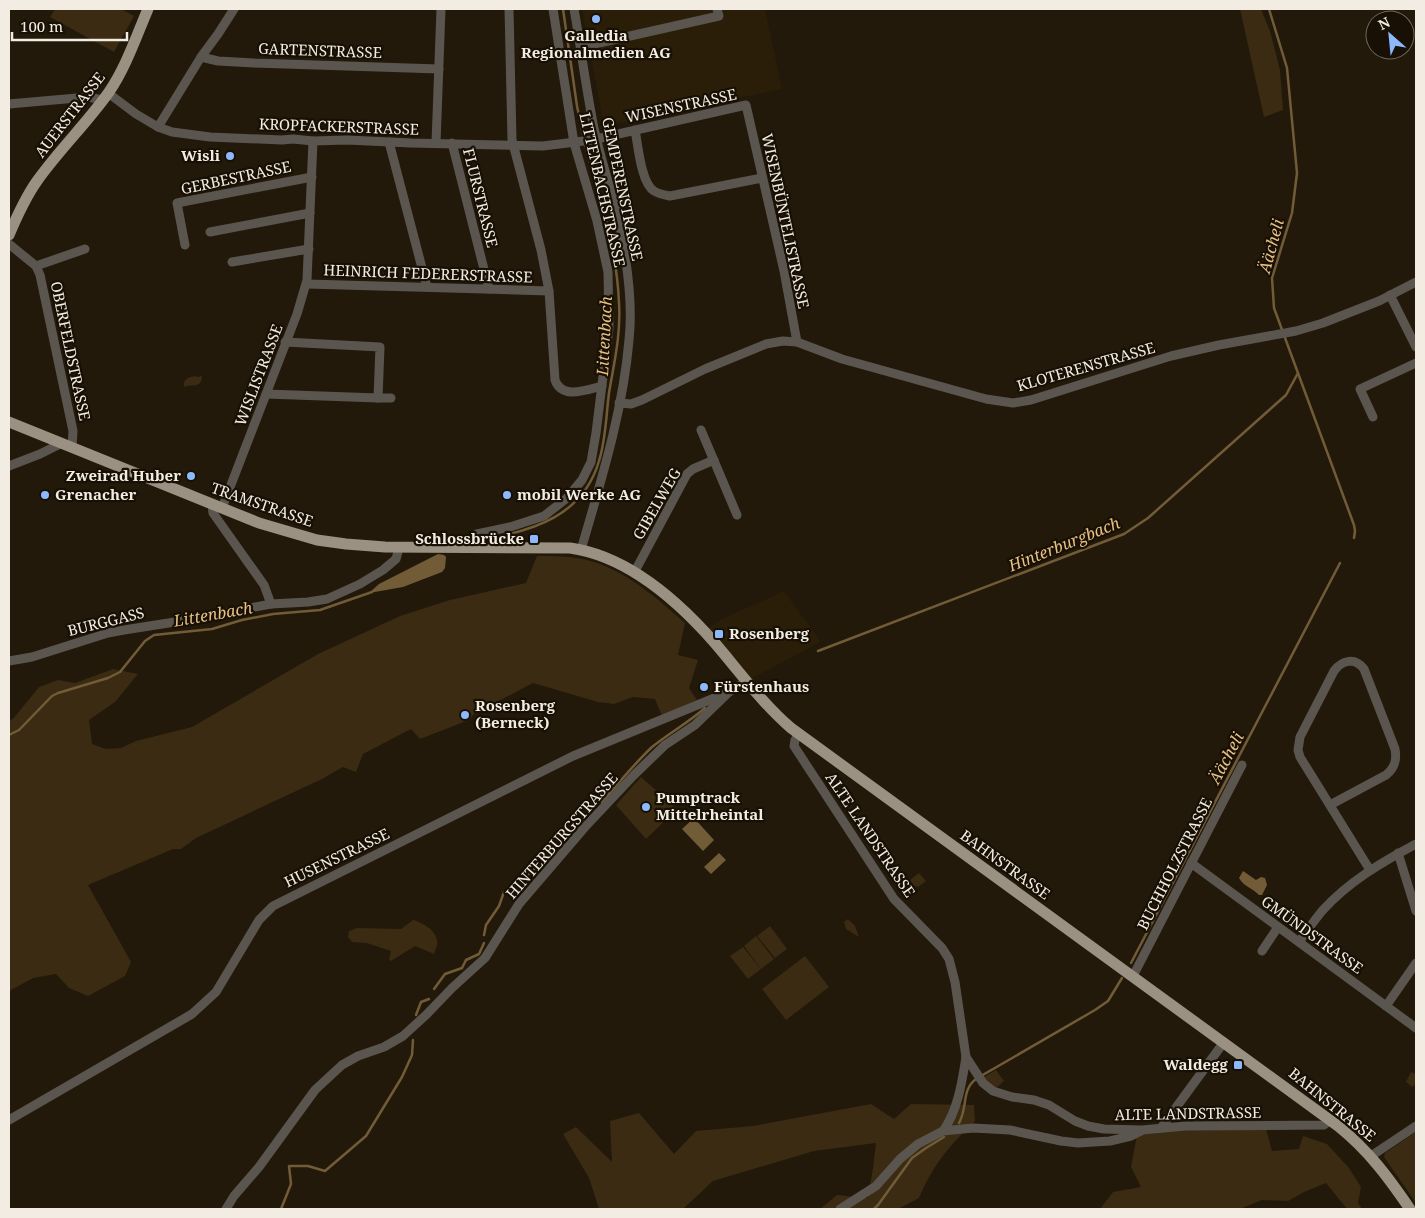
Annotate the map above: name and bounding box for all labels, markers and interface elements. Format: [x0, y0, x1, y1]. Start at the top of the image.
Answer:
scale bar [12, 10, 128, 42]
north arrow [1365, 10, 1415, 60]
text: N [1375, 12, 1393, 34]
marker: Galledia Regionalmedien AG [590, 13, 602, 25]
text: 100 m [20, 16, 63, 36]
place label: Galledia Regionalmedien AG [521, 25, 671, 62]
street label: GARTENSTRASSE [258, 38, 382, 62]
street label: AUERSTRASSE [30, 68, 109, 161]
street label: WISENSTRASSE [623, 83, 738, 127]
street label: LITTENBACHSTRASSE [575, 111, 630, 269]
street label: KROPFACKERSTRASSE [259, 113, 420, 139]
street label: GEMPERENSTRASSE [598, 115, 648, 262]
street label: WISENBÜNTELISTRASSE [758, 131, 814, 310]
place label: Wisli [181, 145, 221, 165]
street label: FLURSTRASSE [459, 146, 503, 250]
marker: Wisli [224, 150, 236, 162]
street label: GERBESTRASSE [179, 156, 293, 198]
water label: Äächeli [1253, 216, 1289, 277]
street label: HEINRICH FEDERERSTRASSE [323, 259, 533, 287]
street label: OBERFELDSTRASSE [46, 279, 95, 422]
water label: Littenbach [591, 295, 617, 377]
street label: WISLISTRASSE [229, 321, 287, 428]
street label: KLOTERENSTRASSE [1014, 337, 1157, 395]
street label: GIBELWEG [628, 464, 685, 543]
place label: Zweirad Huber [66, 465, 181, 485]
marker: Zweirad Huber [185, 470, 197, 482]
street label: TRAMSTRASSE [209, 477, 316, 531]
place label: Grenacher [55, 484, 136, 504]
place label: mobil Werke AG [517, 484, 641, 504]
marker: Grenacher [39, 489, 51, 501]
marker: mobil Werke AG [501, 489, 513, 501]
water label: Hinterburgbach [1004, 511, 1124, 577]
place label: Schlossbrücke [415, 528, 524, 548]
marker: Schlossbrücke [528, 533, 540, 545]
water label: Littenbach [171, 596, 255, 632]
street label: BURGGASS [65, 602, 146, 640]
place label: Rosenberg [729, 623, 810, 643]
marker: Rosenberg [713, 628, 725, 640]
place label: Fürstenhaus [714, 676, 809, 696]
marker: Fürstenhaus [698, 681, 710, 693]
place label: Rosenberg (Berneck) [475, 695, 556, 732]
marker: Rosenberg (Berneck) [459, 709, 471, 721]
water label: Äächeli [1203, 728, 1249, 789]
street label: HINTERBURGSTRASSE [501, 768, 622, 903]
street label: ALTE LANDSTRASSE [822, 768, 920, 901]
place label: Pumptrack Mittelrheintal [656, 787, 764, 824]
street label: BUCHHOLZSTRASSE [1132, 794, 1216, 933]
marker: Pumptrack Mittelrheintal [640, 801, 652, 813]
street label: HUSENSTRASSE [281, 823, 393, 891]
street label: BAHNSTRASSE [957, 825, 1055, 904]
street label: GMÜNDSTRASSE [1258, 891, 1367, 978]
place label: Waldegg [1164, 1054, 1229, 1074]
marker: Waldegg [1232, 1059, 1244, 1071]
street label: BAHNSTRASSE [1285, 1063, 1380, 1146]
street label: ALTE LANDSTRASSE [1114, 1102, 1262, 1124]

